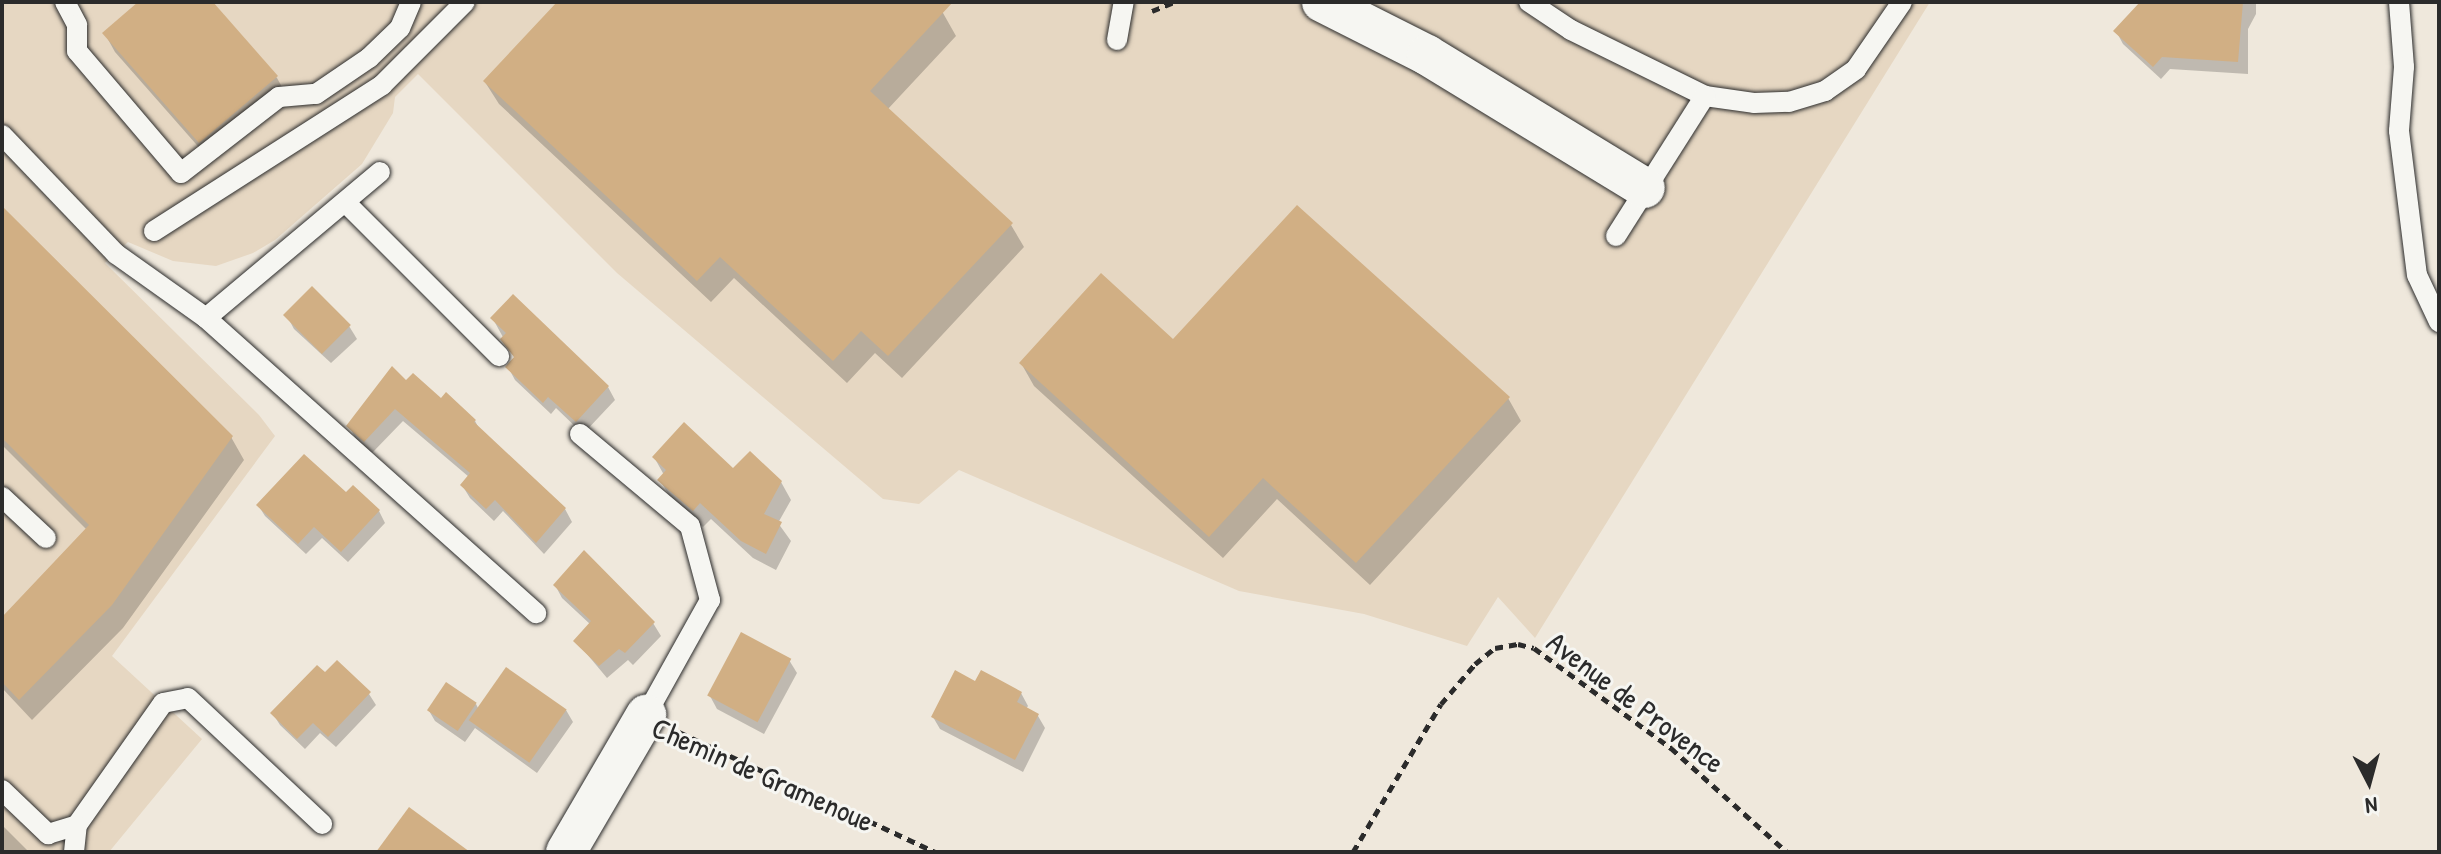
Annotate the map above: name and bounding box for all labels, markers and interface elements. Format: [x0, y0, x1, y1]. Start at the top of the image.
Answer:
street label: Avenue de Provence [1540, 624, 1732, 780]
street label: Chemin de Gramenoue [647, 709, 879, 839]
north arrow [2329, 742, 2409, 822]
text: N [2364, 790, 2379, 821]

